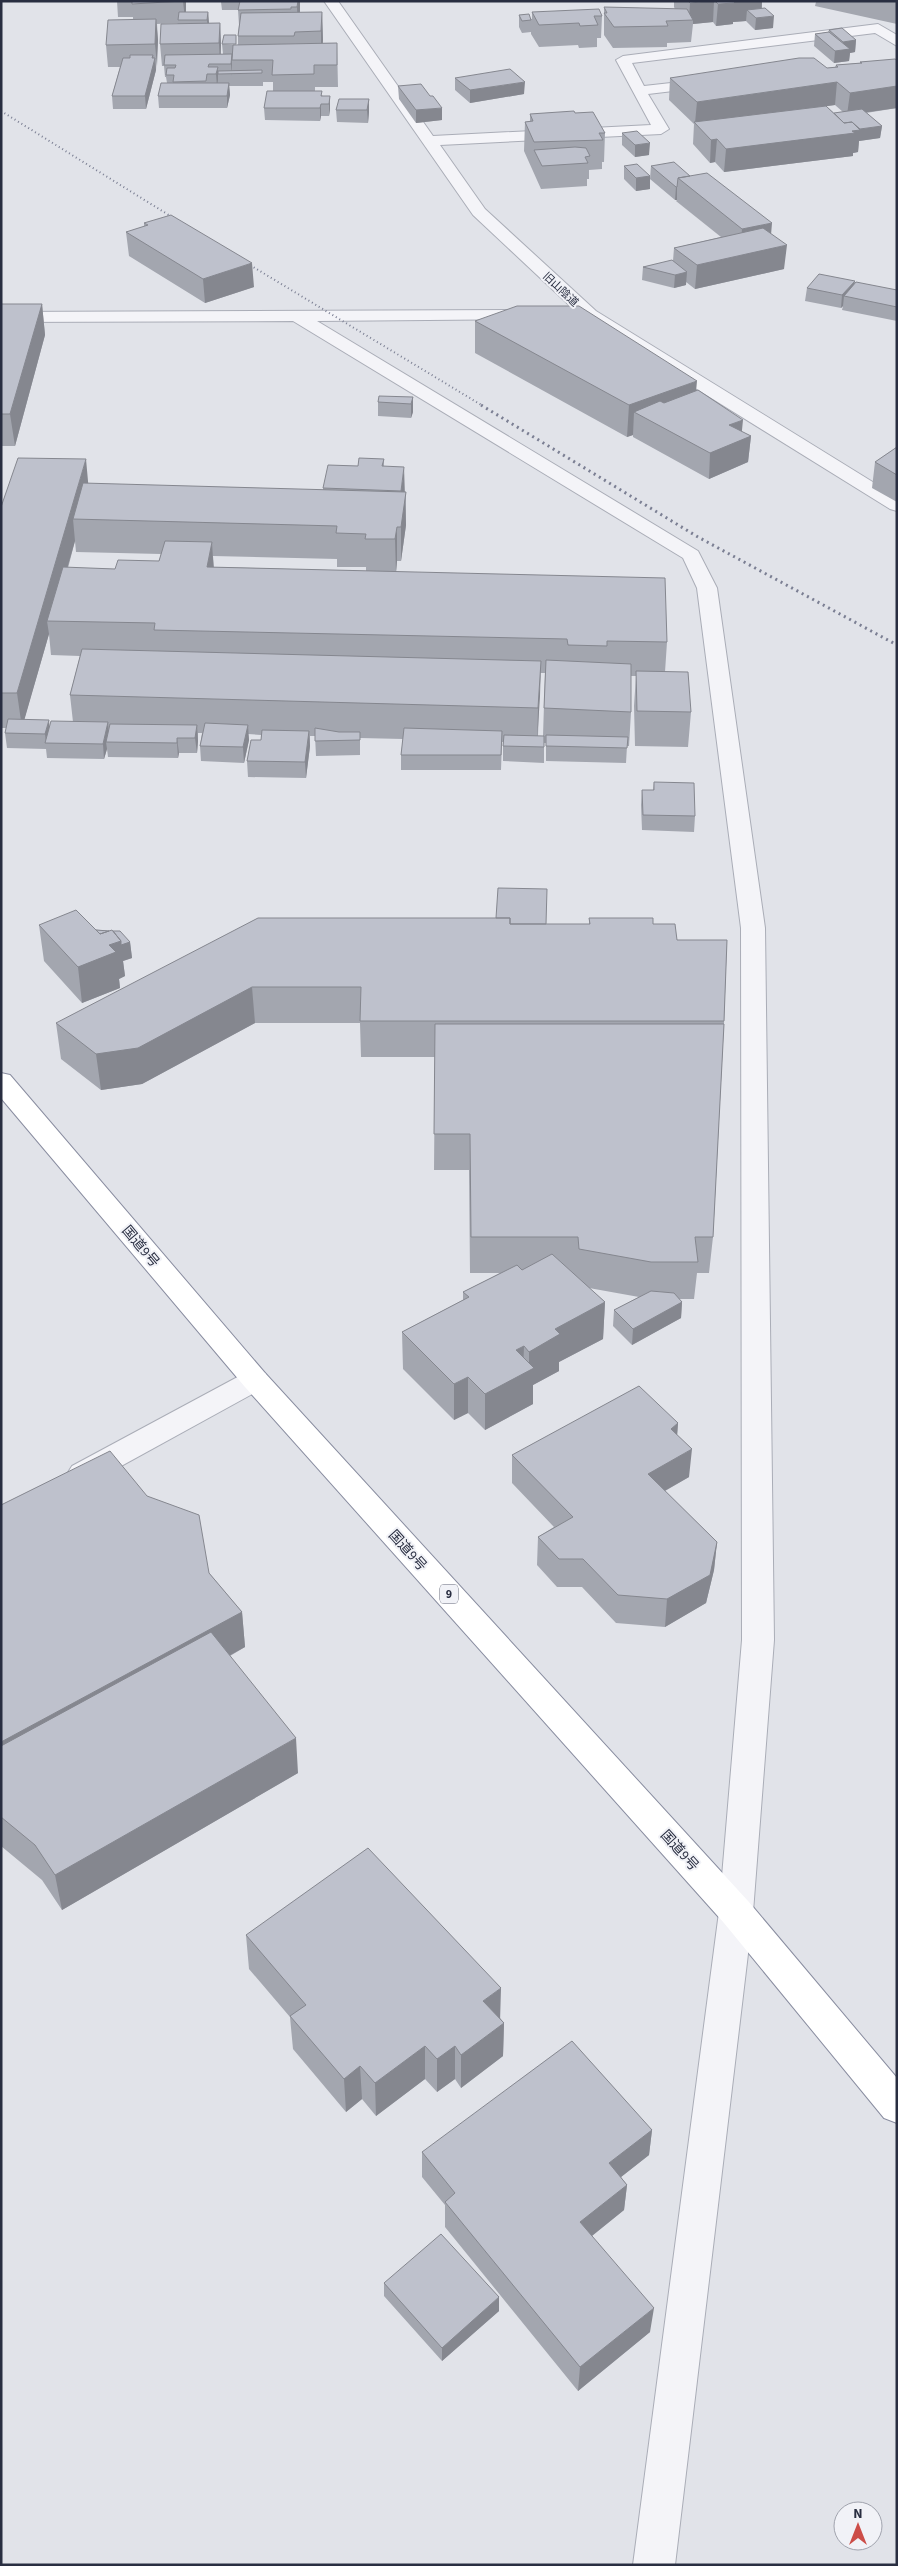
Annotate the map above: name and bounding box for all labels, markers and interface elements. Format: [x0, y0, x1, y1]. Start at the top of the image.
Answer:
street label: 旧山陰道 [539, 269, 582, 310]
street label: 国道9号 [117, 1221, 164, 1272]
street label: 国道9号 [383, 1526, 431, 1576]
road number: 9 [440, 1585, 458, 1604]
street label: 国道9号 [655, 1826, 703, 1876]
north arrow [833, 2501, 883, 2551]
text: N [853, 2504, 863, 2524]

